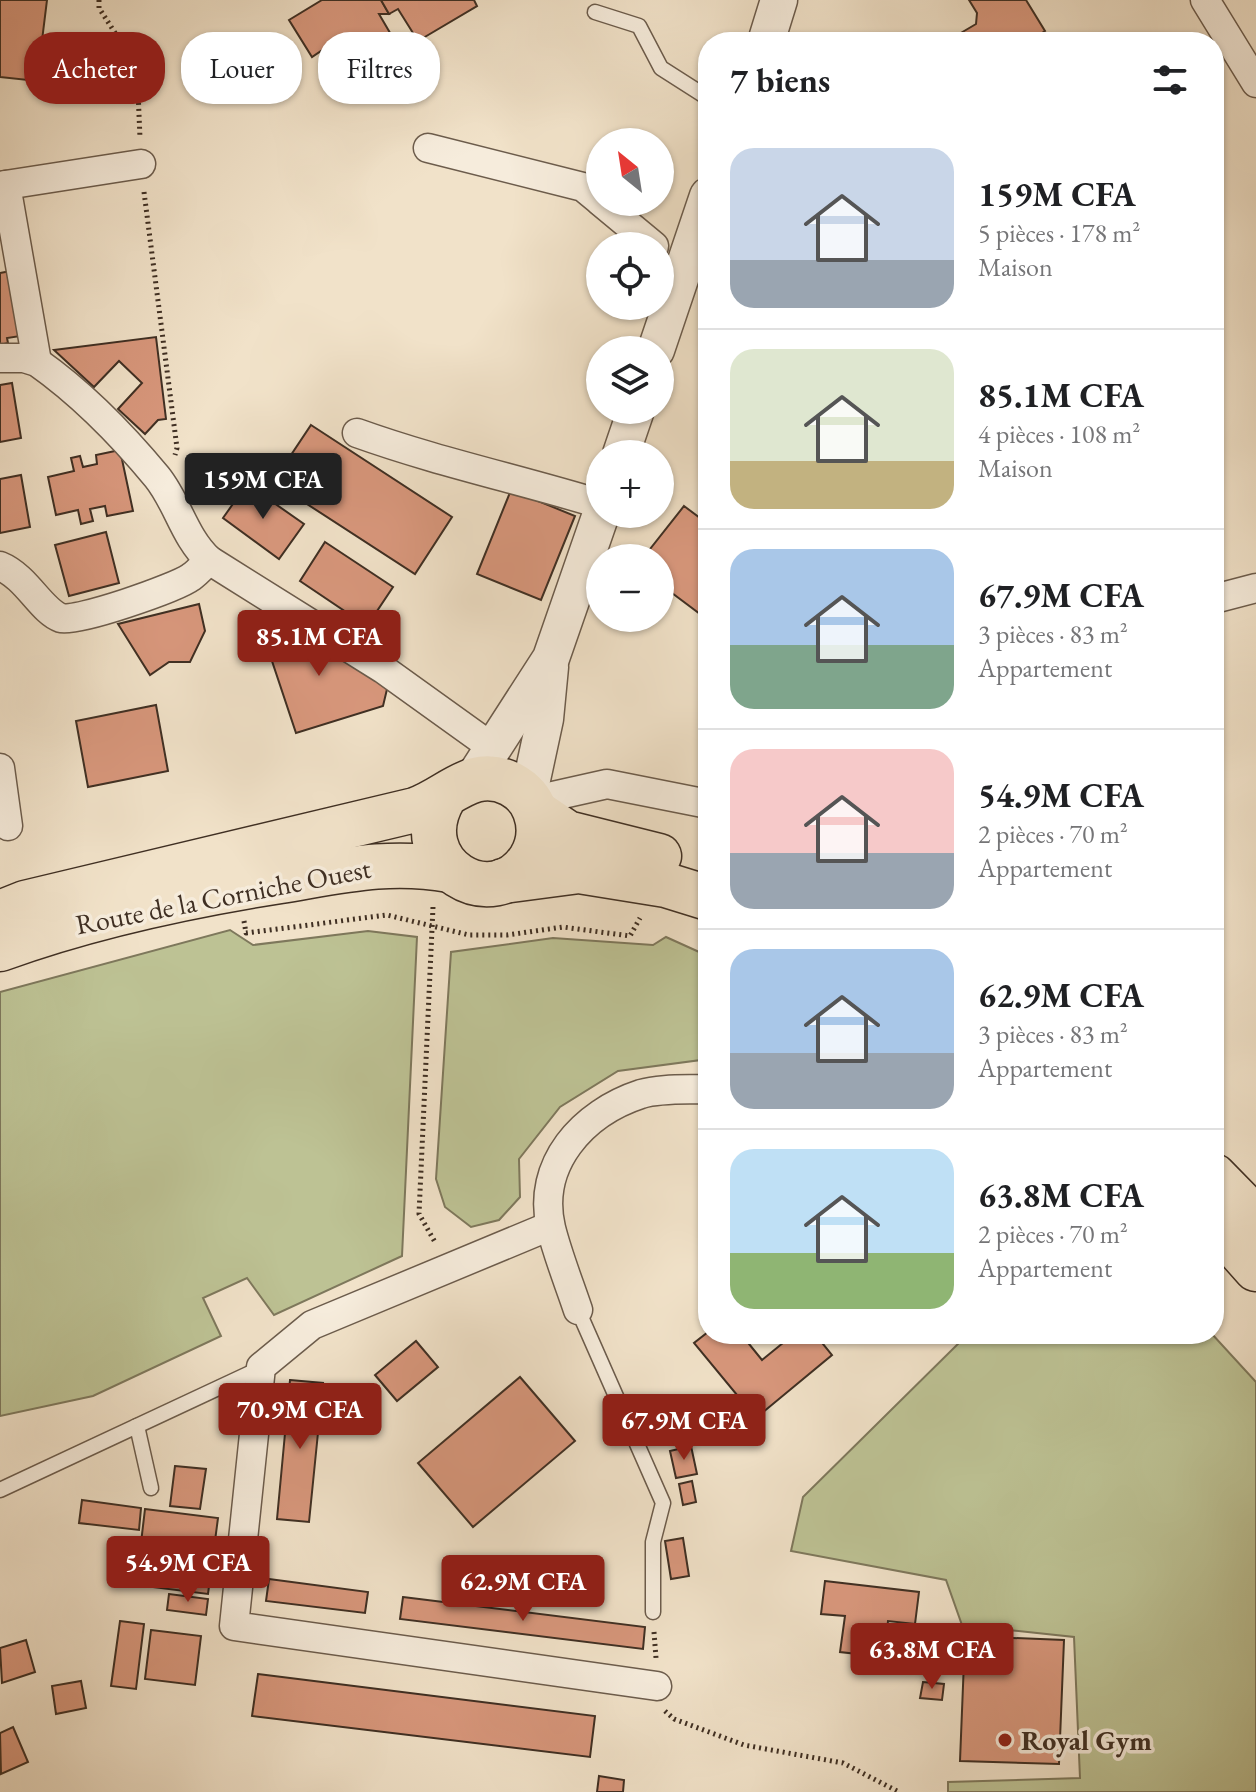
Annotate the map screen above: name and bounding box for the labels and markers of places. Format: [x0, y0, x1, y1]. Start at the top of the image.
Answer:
pin: 159M CFA [180, 453, 346, 521]
pin: 85.1M CFA [227, 610, 411, 678]
pin: 70.9M CFA [208, 1383, 392, 1451]
pin: 67.9M CFA [592, 1394, 776, 1462]
pin: 54.9M CFA [96, 1536, 280, 1604]
pin: 62.9M CFA [431, 1555, 615, 1623]
pin: 63.8M CFA [840, 1623, 1024, 1691]
place label: Royal Gym [1021, 1722, 1152, 1758]
marker: Royal Gym [996, 1731, 1014, 1749]

